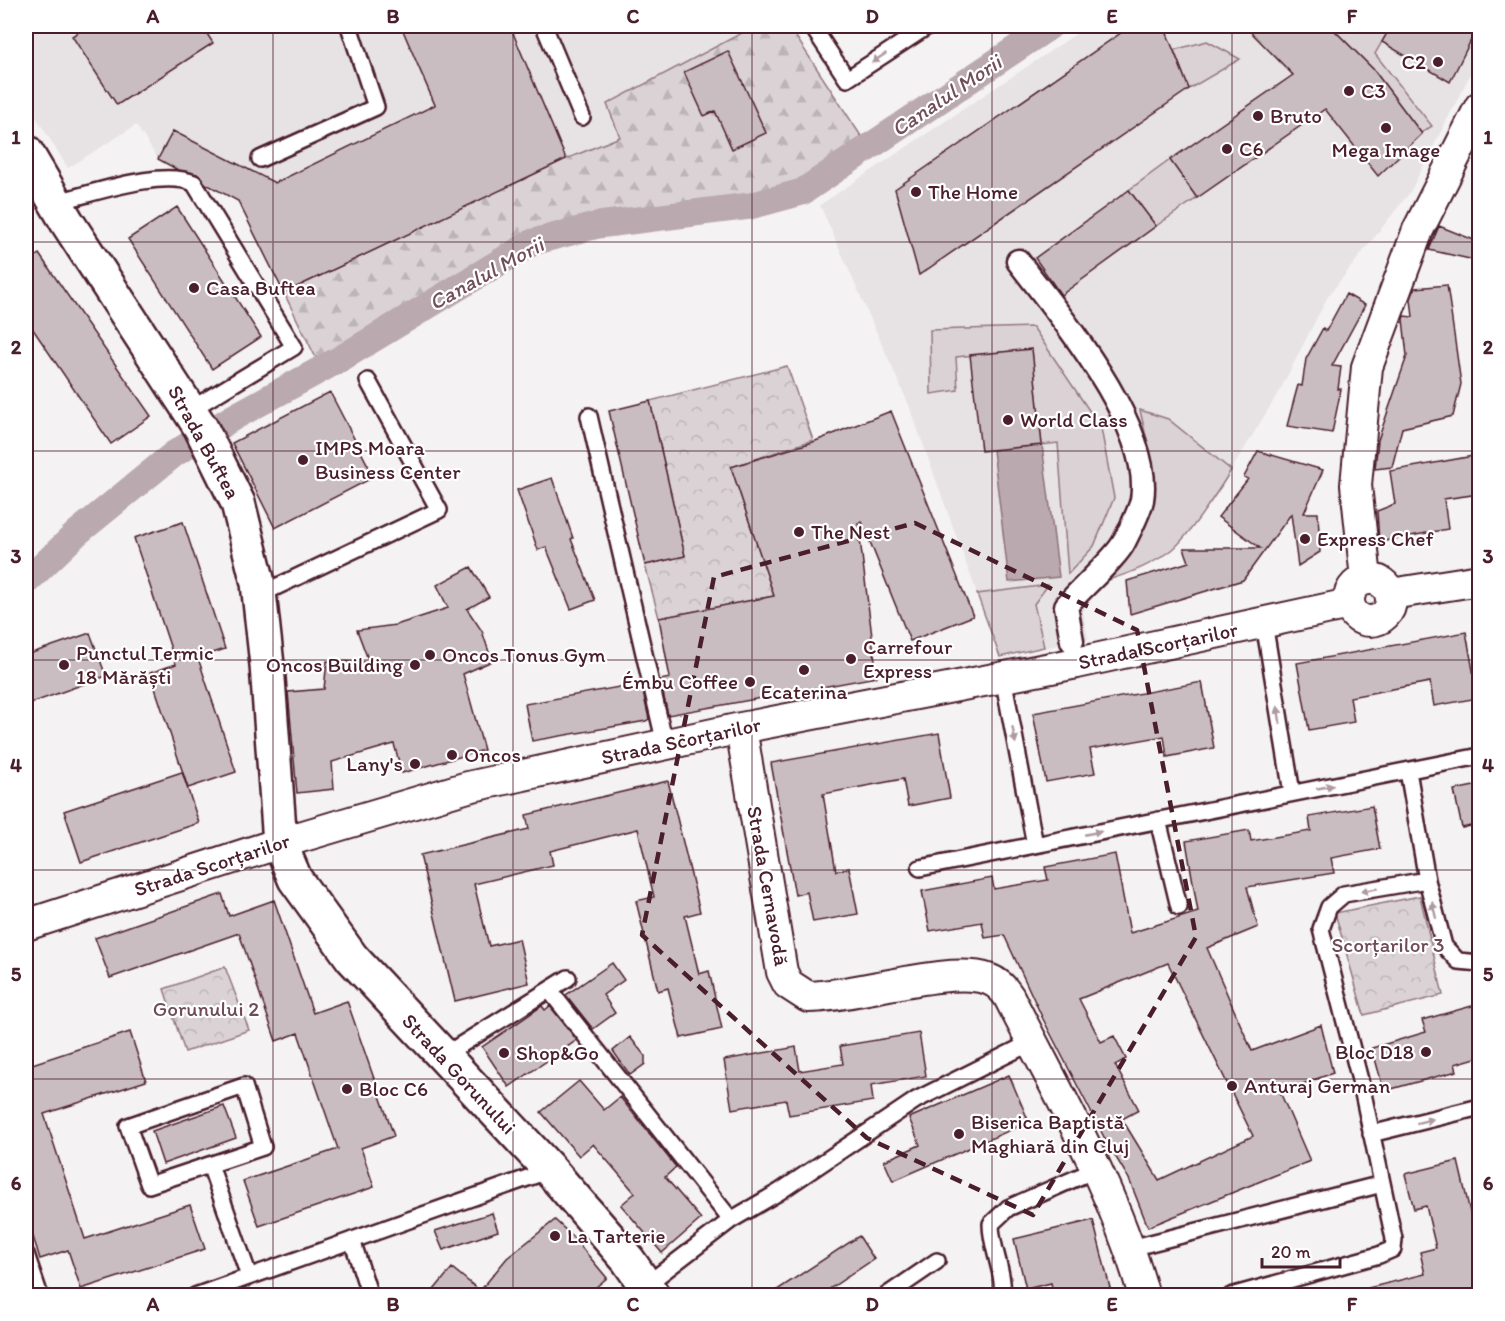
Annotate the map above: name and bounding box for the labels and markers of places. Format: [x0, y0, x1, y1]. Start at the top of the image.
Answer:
place label: C2 [1401, 49, 1426, 74]
marker: C2 [1431, 55, 1445, 69]
place label: C3 [1361, 78, 1386, 103]
marker: C3 [1342, 84, 1356, 98]
place label: Bruto [1270, 103, 1322, 128]
marker: Bruto [1251, 109, 1265, 123]
marker: Mega Image [1379, 121, 1393, 135]
place label: C6 [1239, 136, 1264, 161]
place label: Mega Image [1332, 137, 1440, 162]
marker: C6 [1220, 142, 1234, 156]
place label: The Home [928, 179, 1018, 204]
marker: The Home [909, 185, 923, 199]
place label: Casa Buftea [206, 275, 316, 300]
marker: Casa Buftea [187, 281, 201, 295]
place label: World Class [1020, 407, 1128, 432]
marker: World Class [1001, 413, 1015, 427]
place label: IMPS Moara Business Center [315, 435, 461, 484]
marker: IMPS Moara Business Center [296, 453, 310, 467]
place label: The Nest [811, 519, 890, 544]
marker: The Nest [792, 525, 806, 539]
place label: Express Chef [1317, 526, 1433, 551]
marker: Express Chef [1298, 532, 1312, 546]
place label: Carrefour Express [863, 634, 953, 683]
place label: Punctul Termic 18 Mărăști [76, 640, 214, 689]
place label: Oncos Tonus Gym [442, 642, 606, 667]
marker: Oncos Tonus Gym [423, 648, 437, 662]
place label: Oncos Building [266, 652, 403, 677]
marker: Carrefour Express [844, 652, 858, 666]
marker: Punctul Termic 18 Mărăști [57, 658, 71, 672]
marker: Oncos Building [408, 658, 422, 672]
marker: Ecaterina [797, 663, 811, 677]
place label: Émbu Coffee [622, 669, 738, 694]
marker: Émbu Coffee [743, 675, 757, 689]
place label: Ecaterina [761, 679, 847, 704]
place label: Oncos [464, 742, 521, 767]
marker: Oncos [445, 748, 459, 762]
place label: Lany's [346, 751, 403, 776]
marker: Lany's [408, 757, 422, 771]
place label: Bloc D18 [1335, 1039, 1414, 1064]
place label: Shop&Go [516, 1040, 599, 1065]
marker: Bloc D18 [1419, 1045, 1433, 1059]
marker: Shop&Go [497, 1046, 511, 1060]
place label: Anturaj German [1244, 1073, 1391, 1098]
place label: Bloc C6 [359, 1076, 428, 1101]
marker: Anturaj German [1225, 1079, 1239, 1093]
marker: Bloc C6 [340, 1082, 354, 1096]
place label: Biserica Baptistă Maghiară din Cluj [971, 1109, 1129, 1158]
marker: Biserica Baptistă Maghiară din Cluj [952, 1127, 966, 1141]
place label: La Tarterie [567, 1223, 665, 1248]
marker: La Tarterie [548, 1229, 562, 1243]

